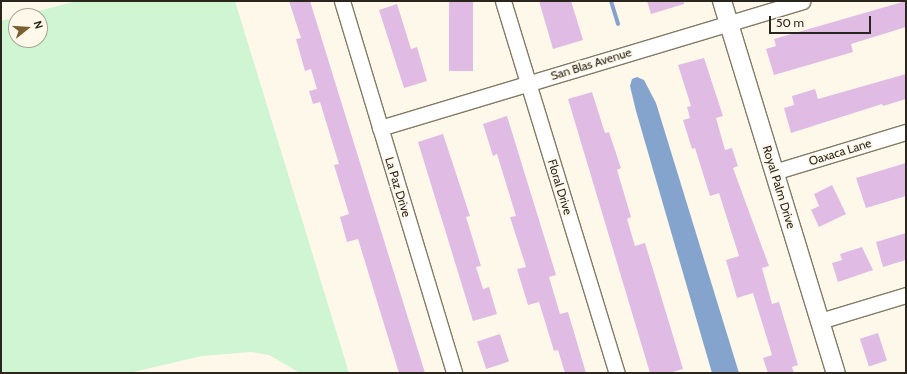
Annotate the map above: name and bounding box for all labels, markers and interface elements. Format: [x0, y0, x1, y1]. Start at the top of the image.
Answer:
north arrow [8, 8, 48, 48]
scale bar [771, 8, 873, 34]
text: 50 m [776, 15, 804, 30]
text: N [31, 19, 46, 31]
street label: San Blas Avenue [549, 45, 633, 83]
street label: Oaxaca Lane [807, 136, 873, 168]
street label: Royal Palm Drive [760, 144, 798, 230]
street label: La Paz Drive [382, 155, 414, 219]
street label: Floral Drive [545, 157, 575, 217]

